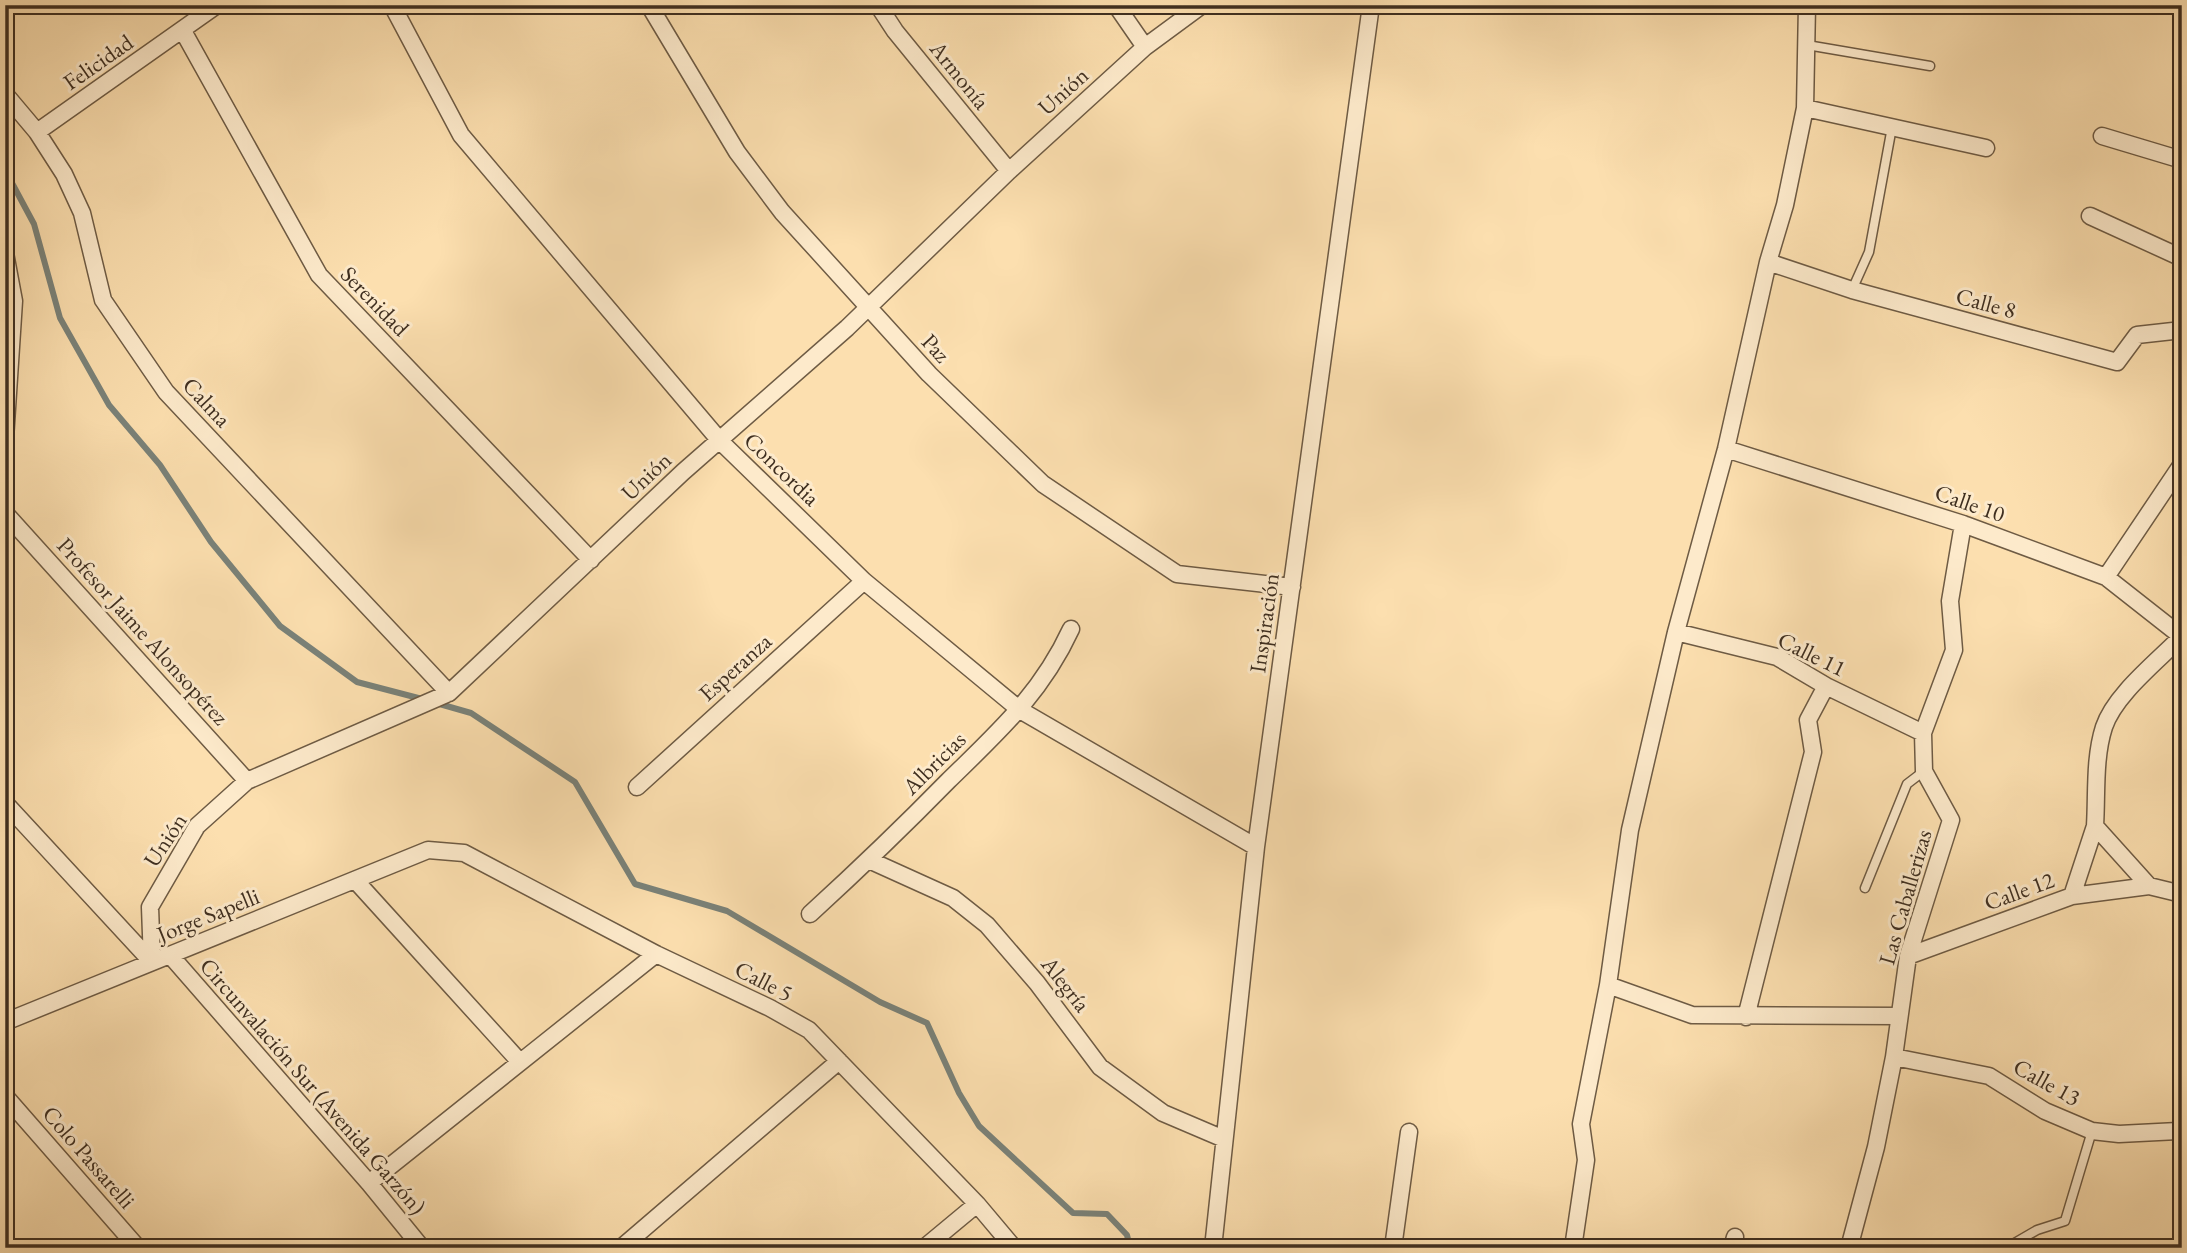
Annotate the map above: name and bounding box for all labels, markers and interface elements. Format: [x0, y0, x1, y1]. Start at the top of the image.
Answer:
street label: Felicidad [57, 27, 139, 97]
street label: Armonía [923, 34, 997, 116]
street label: Unión [1031, 60, 1095, 122]
street label: Serenidad [334, 259, 416, 343]
street label: Calle 8 [1953, 281, 2019, 325]
street label: Paz [915, 327, 957, 369]
street label: Calma [176, 371, 238, 434]
street label: Concordia [738, 425, 827, 513]
street label: Unión [614, 445, 678, 507]
street label: Calle 10 [1931, 477, 2009, 529]
street label: Profesor Jaime Alonsopérez [51, 531, 236, 731]
street label: Inspiración [1242, 571, 1286, 675]
street label: Calle 11 [1773, 625, 1851, 683]
street label: Esperanza [692, 626, 778, 708]
street label: Albricias [895, 725, 972, 802]
street label: Unión [137, 807, 193, 873]
street label: Las Caballerizas [1871, 826, 1939, 968]
street label: Calle 12 [1980, 865, 2058, 917]
street label: Jorge Sapelli [150, 881, 264, 950]
street label: Alegría [1034, 949, 1098, 1019]
street label: Circunvalación Sur (Avenida Garzón) [193, 951, 433, 1221]
street label: Calle 5 [730, 954, 798, 1008]
street label: Calle 13 [2008, 1051, 2086, 1113]
street label: Colo Passarelli [36, 1099, 142, 1215]

